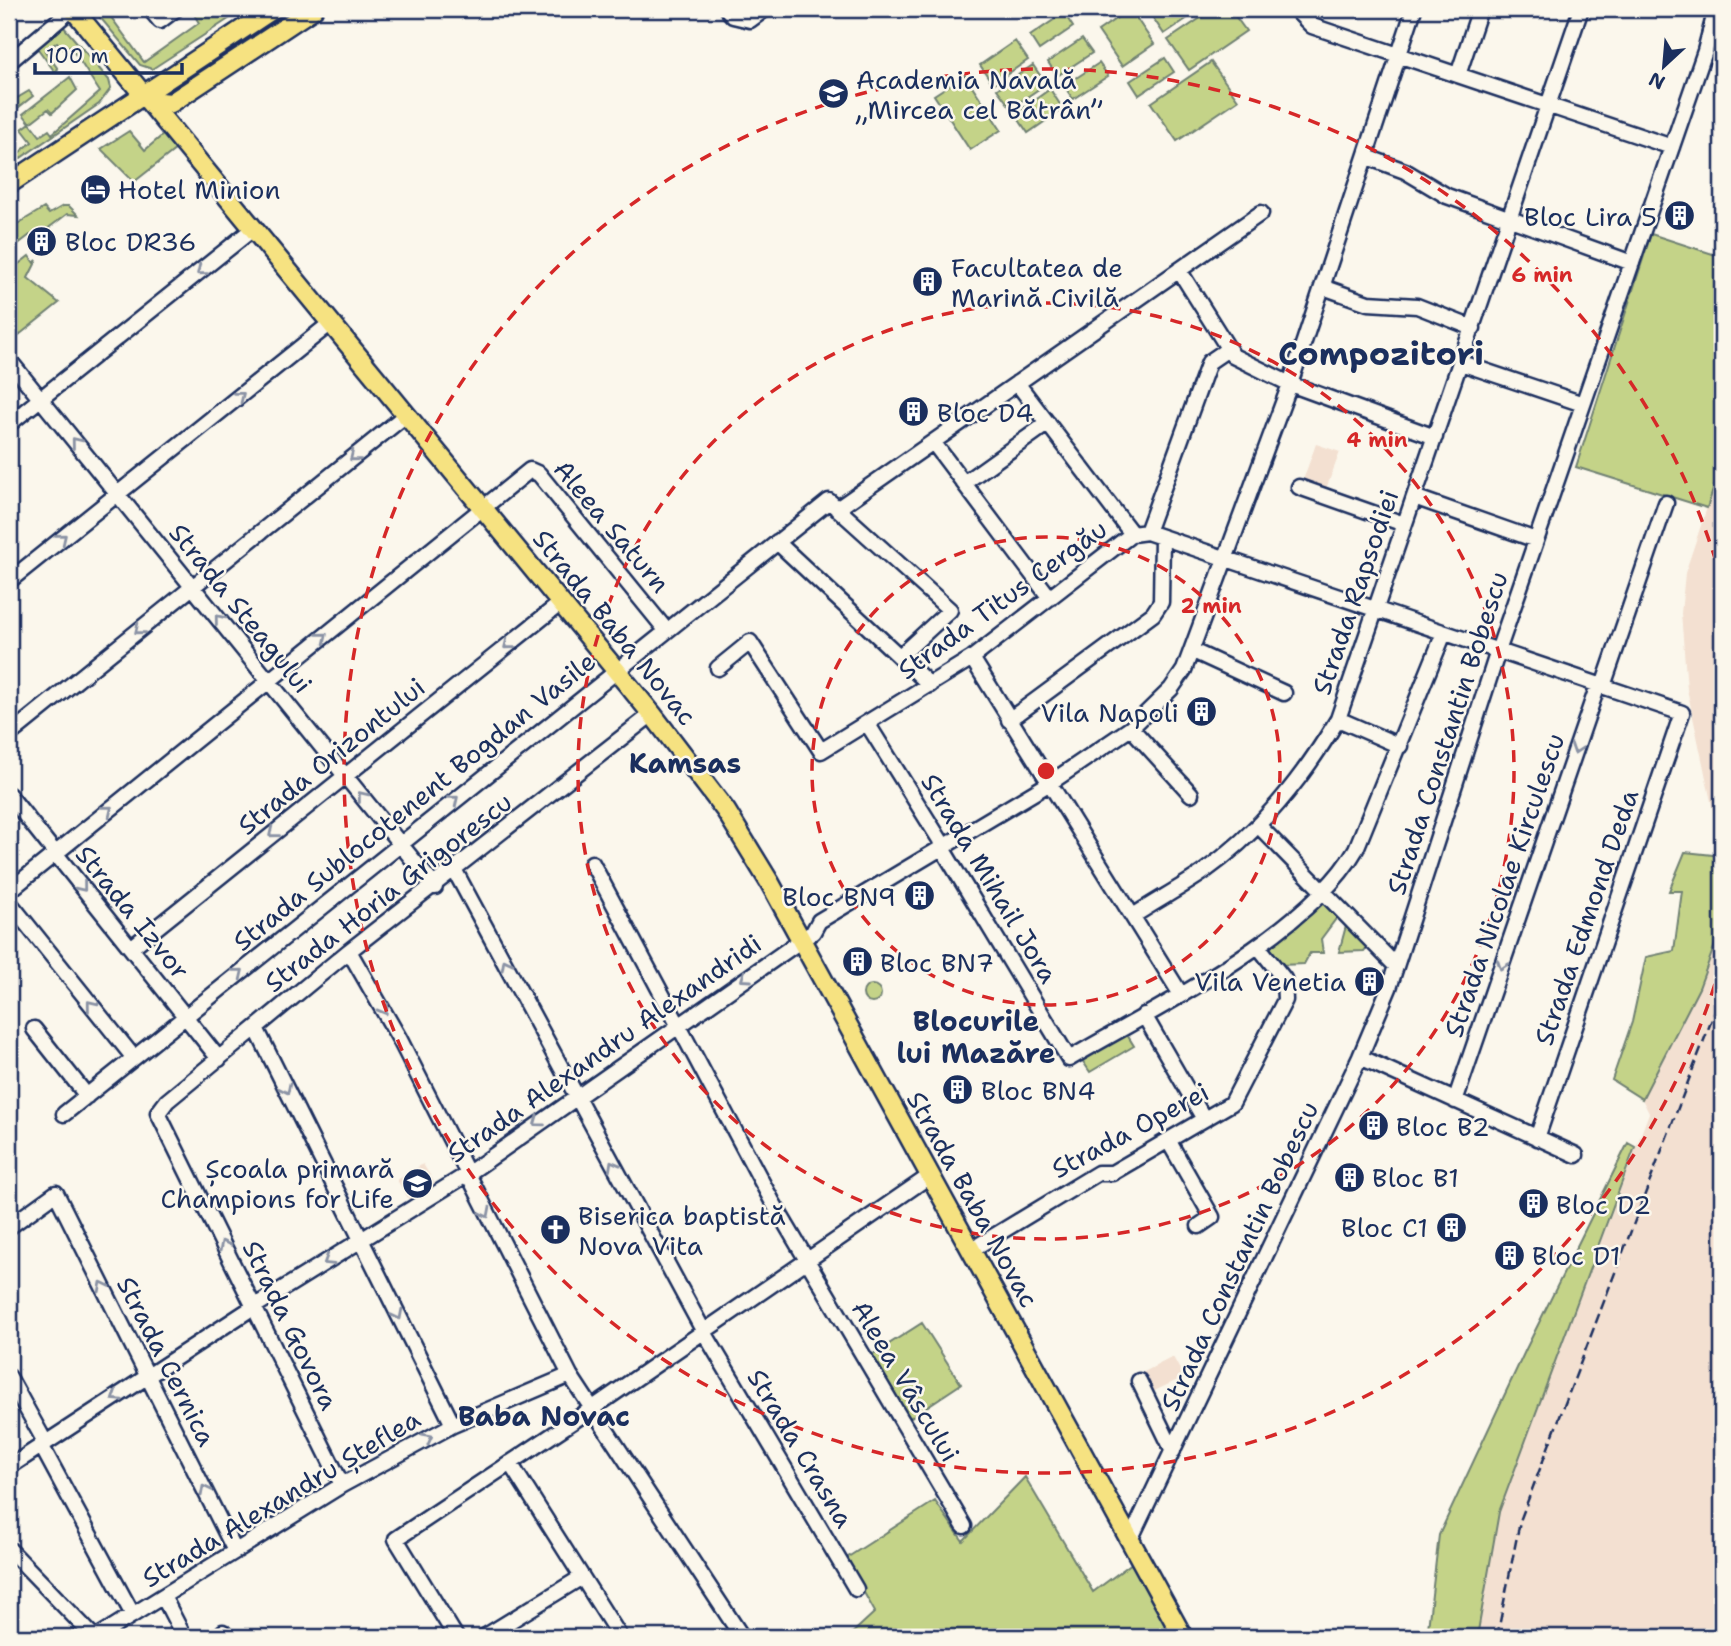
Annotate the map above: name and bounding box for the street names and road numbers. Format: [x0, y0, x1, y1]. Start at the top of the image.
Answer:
street label: Aleea Saturn [546, 452, 678, 600]
street label: Strada Rapsodiei [1304, 485, 1406, 699]
street label: Strada Titus Cergău [890, 511, 1114, 687]
street label: Strada Steagului [162, 516, 320, 700]
street label: Strada Baba Novac [525, 522, 705, 732]
street label: Strada Constantin Bobescu [1378, 567, 1516, 899]
street label: Strada Sublocotenent Bogdan Vasile [225, 643, 603, 959]
street label: Strada Orizontului [230, 669, 432, 843]
street label: Strada Nicolae Kirculescu [1436, 728, 1572, 1042]
street label: Strada Mihail Jora [914, 767, 1066, 989]
street label: Strada Horia Grigorescu [257, 784, 519, 1000]
street label: Strada Edmond Deda [1526, 784, 1646, 1050]
street label: Strada Izvor [68, 838, 198, 986]
street label: Strada Alexandru Alexandridi [440, 926, 768, 1170]
street label: Strada Operei [1045, 1074, 1215, 1186]
street label: Strada Baba Novac [899, 1085, 1047, 1313]
street label: Strada Constantin Bobescu [1152, 1096, 1326, 1416]
street label: Strada Govora [235, 1234, 347, 1416]
street label: Strada Cernica [109, 1270, 225, 1452]
street label: Aleea Vâscului [844, 1294, 968, 1468]
street label: Strada Crasna [740, 1362, 862, 1534]
street label: Strada Alexandru Șteflea [135, 1401, 427, 1596]

